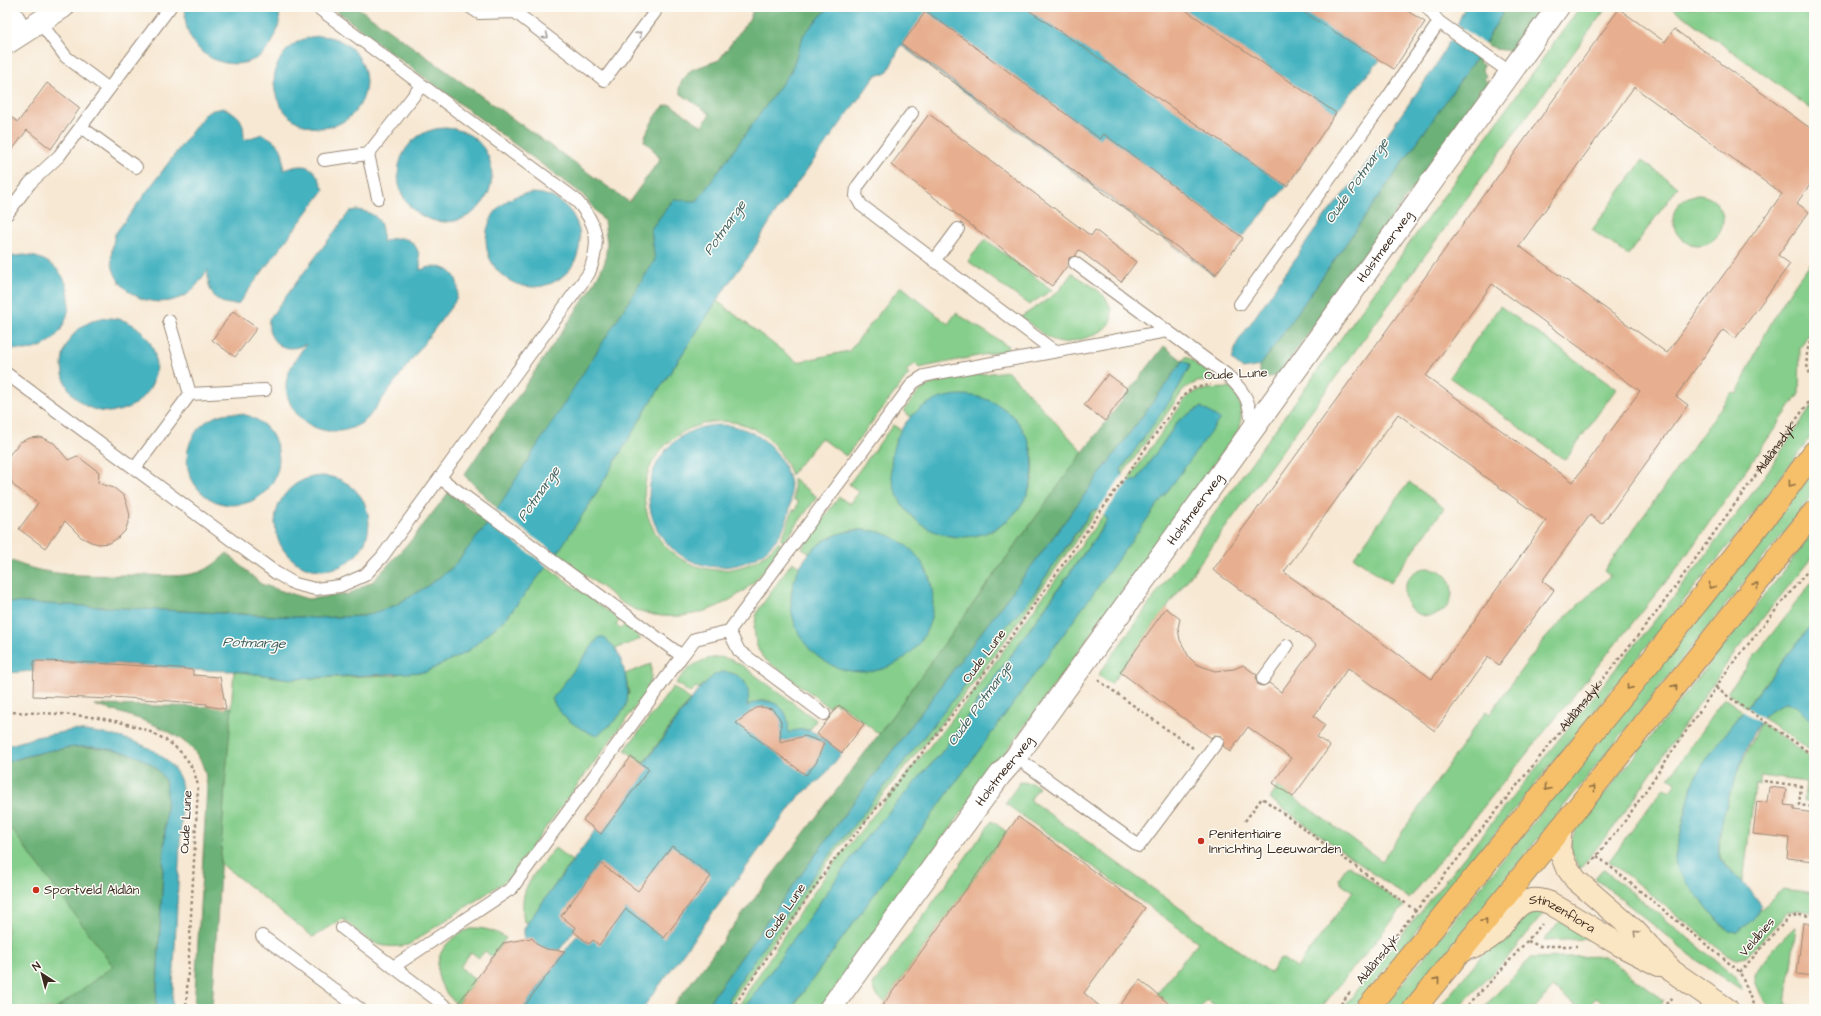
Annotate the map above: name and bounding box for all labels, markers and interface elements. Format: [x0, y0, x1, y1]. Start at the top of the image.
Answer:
one-way arrow [542, 31, 549, 38]
one-way arrow [634, 31, 641, 38]
water label: Oude Potmarge [1320, 133, 1395, 228]
water label: Potmarge [699, 195, 752, 260]
street label: Holstmeerweg [1353, 207, 1418, 286]
street label: Oude Lune [1204, 363, 1268, 385]
street label: Aldlânsdyk [1751, 418, 1801, 477]
water label: Potmarge [513, 461, 566, 526]
street label: Holstmeerweg [1163, 469, 1228, 549]
one-way arrow [1789, 479, 1796, 486]
one-way arrow [1708, 581, 1715, 588]
one-way arrow [1751, 583, 1758, 590]
street label: Oude Lune [958, 625, 1010, 687]
water label: Potmarge [222, 632, 287, 654]
water label: Oude Potmarge [943, 657, 1018, 750]
street label: Aldlânsdyk [1555, 677, 1607, 735]
one-way arrow [1627, 683, 1634, 690]
one-way arrow [1670, 684, 1677, 691]
street label: Holstmeerweg [971, 732, 1038, 810]
one-way arrow [1545, 783, 1552, 791]
one-way arrow [1589, 785, 1596, 793]
street label: Oude Lune [175, 790, 197, 854]
place label: Penitentiaire Inrichting Leeuwarden [1209, 825, 1342, 859]
marker: Penitentiaire Inrichting Leeuwarden [1196, 836, 1206, 846]
street label: Oude Lune [760, 880, 810, 942]
place label: Sportveld Aldlân [44, 881, 140, 899]
marker: Sportveld Aldlân [31, 885, 41, 895]
street label: Stinzenflora [1528, 891, 1599, 937]
street label: Veldbies [1735, 913, 1779, 961]
one-way arrow [1480, 919, 1487, 926]
street label: Aldlânsdyk [1352, 930, 1405, 989]
one-way arrow [1633, 930, 1641, 938]
north arrow [22, 954, 62, 994]
text: N [29, 958, 44, 974]
one-way arrow [1432, 978, 1439, 985]

